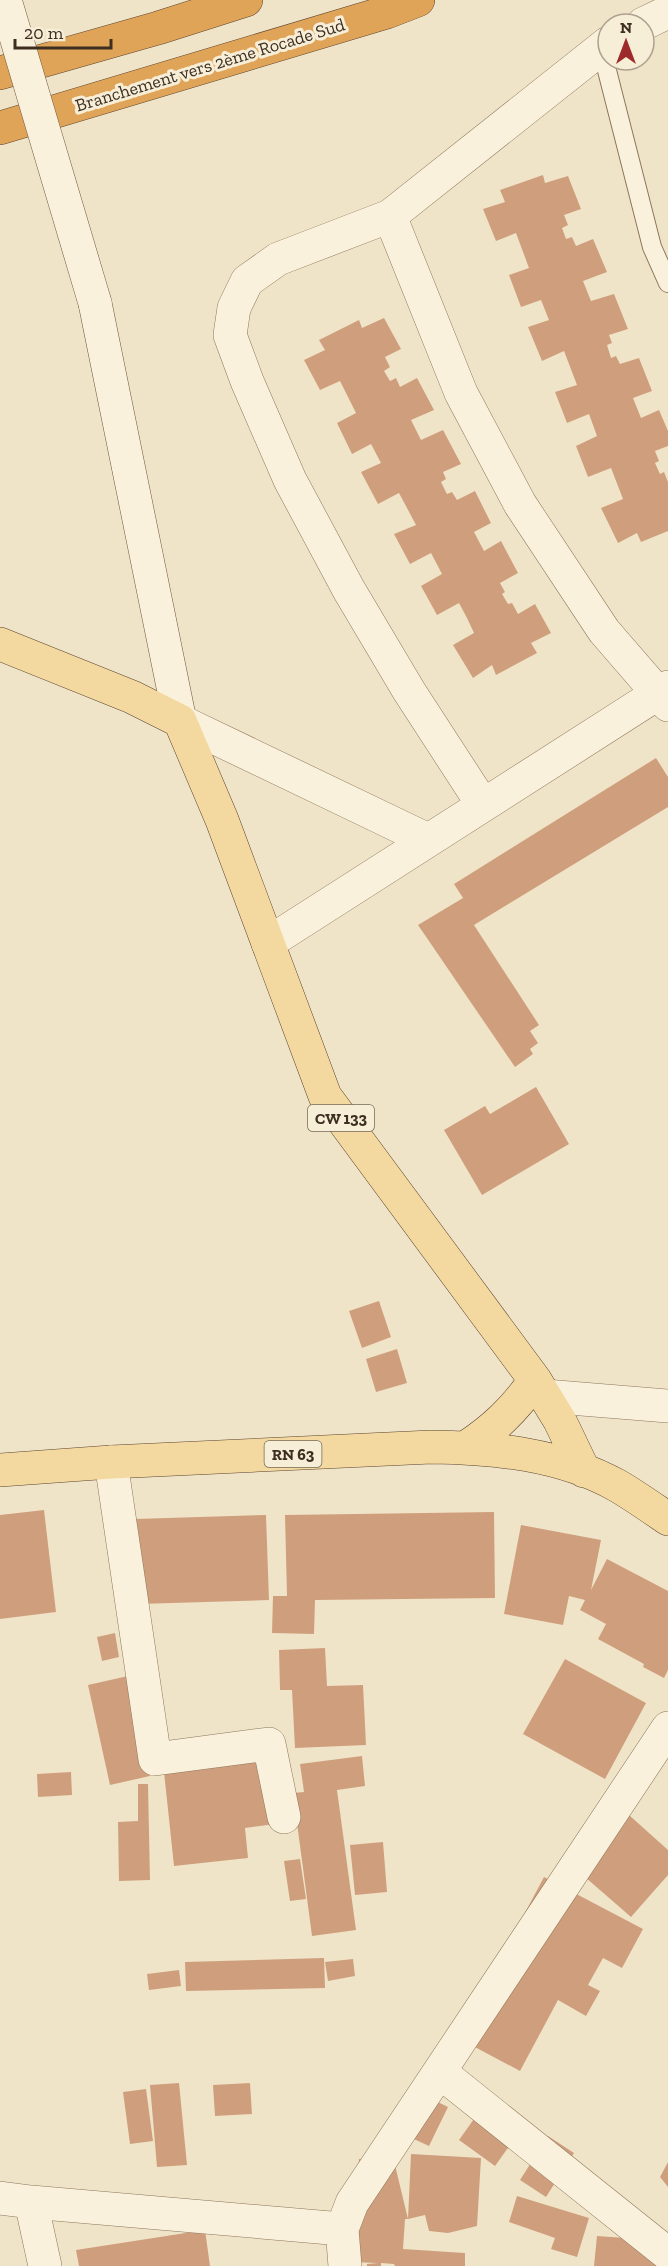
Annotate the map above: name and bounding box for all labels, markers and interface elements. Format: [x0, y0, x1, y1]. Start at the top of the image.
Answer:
scale bar [15, 12, 111, 50]
north arrow [596, 12, 656, 72]
street label: Branchement vers 2ème Rocade Sud [73, 13, 348, 117]
text: N [620, 18, 632, 37]
text: 20 m [24, 22, 64, 44]
road number: CW 133 [308, 1105, 374, 1131]
road number: RN 63 [264, 1441, 322, 1467]

